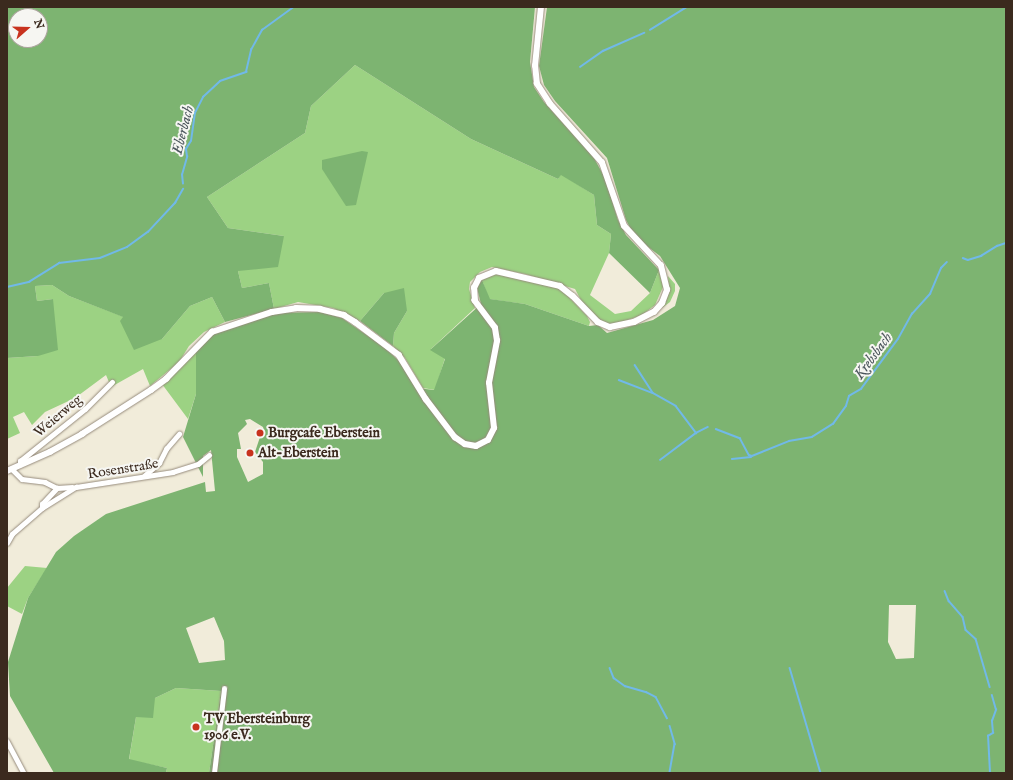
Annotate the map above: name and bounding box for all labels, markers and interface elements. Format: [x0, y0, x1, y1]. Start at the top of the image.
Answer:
north arrow [8, 8, 48, 48]
text: N [30, 17, 47, 31]
water label: Eberbach [168, 104, 198, 156]
water label: Krebsbach [850, 329, 896, 383]
street label: Weierweg [31, 391, 85, 441]
place label: Burgcafe Eberstein [268, 425, 380, 441]
marker: Burgcafe Eberstein [255, 428, 265, 438]
place label: Alt-Eberstein [258, 445, 339, 461]
marker: Alt-Eberstein [245, 448, 255, 458]
street label: Rosenstraße [86, 455, 160, 483]
place label: TV Ebersteinburg 1906 e.V. [204, 711, 310, 744]
marker: TV Ebersteinburg 1906 e.V. [191, 722, 201, 732]

